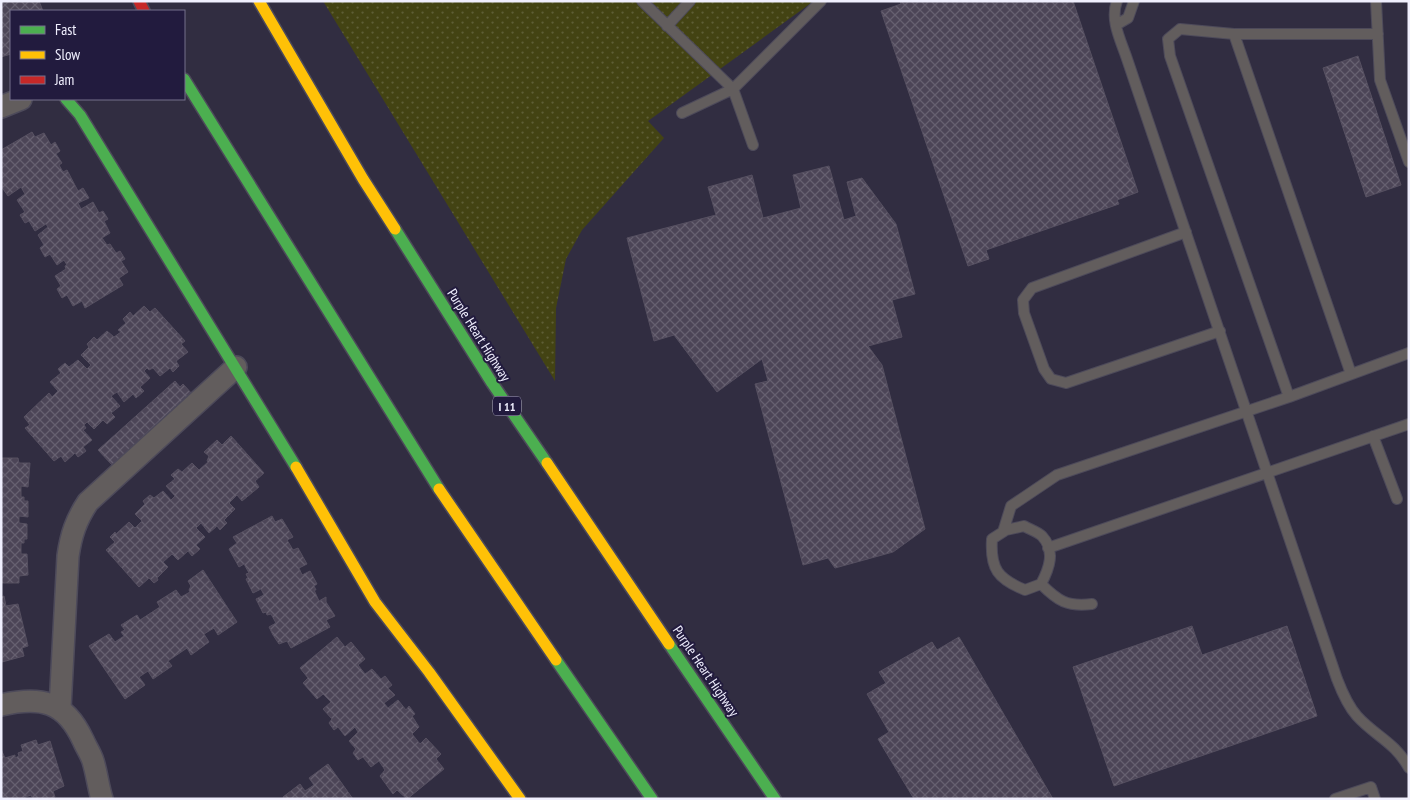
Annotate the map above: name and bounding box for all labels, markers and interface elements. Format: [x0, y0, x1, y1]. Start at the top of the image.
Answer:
legend [10, 10, 185, 100]
text: Fast [55, 20, 76, 39]
text: Slow [55, 45, 80, 64]
text: Jam [54, 70, 74, 89]
street label: Purple Heart Highway [443, 285, 515, 385]
road number: I 11 [493, 396, 521, 416]
street label: Purple Heart Highway [669, 622, 743, 720]

